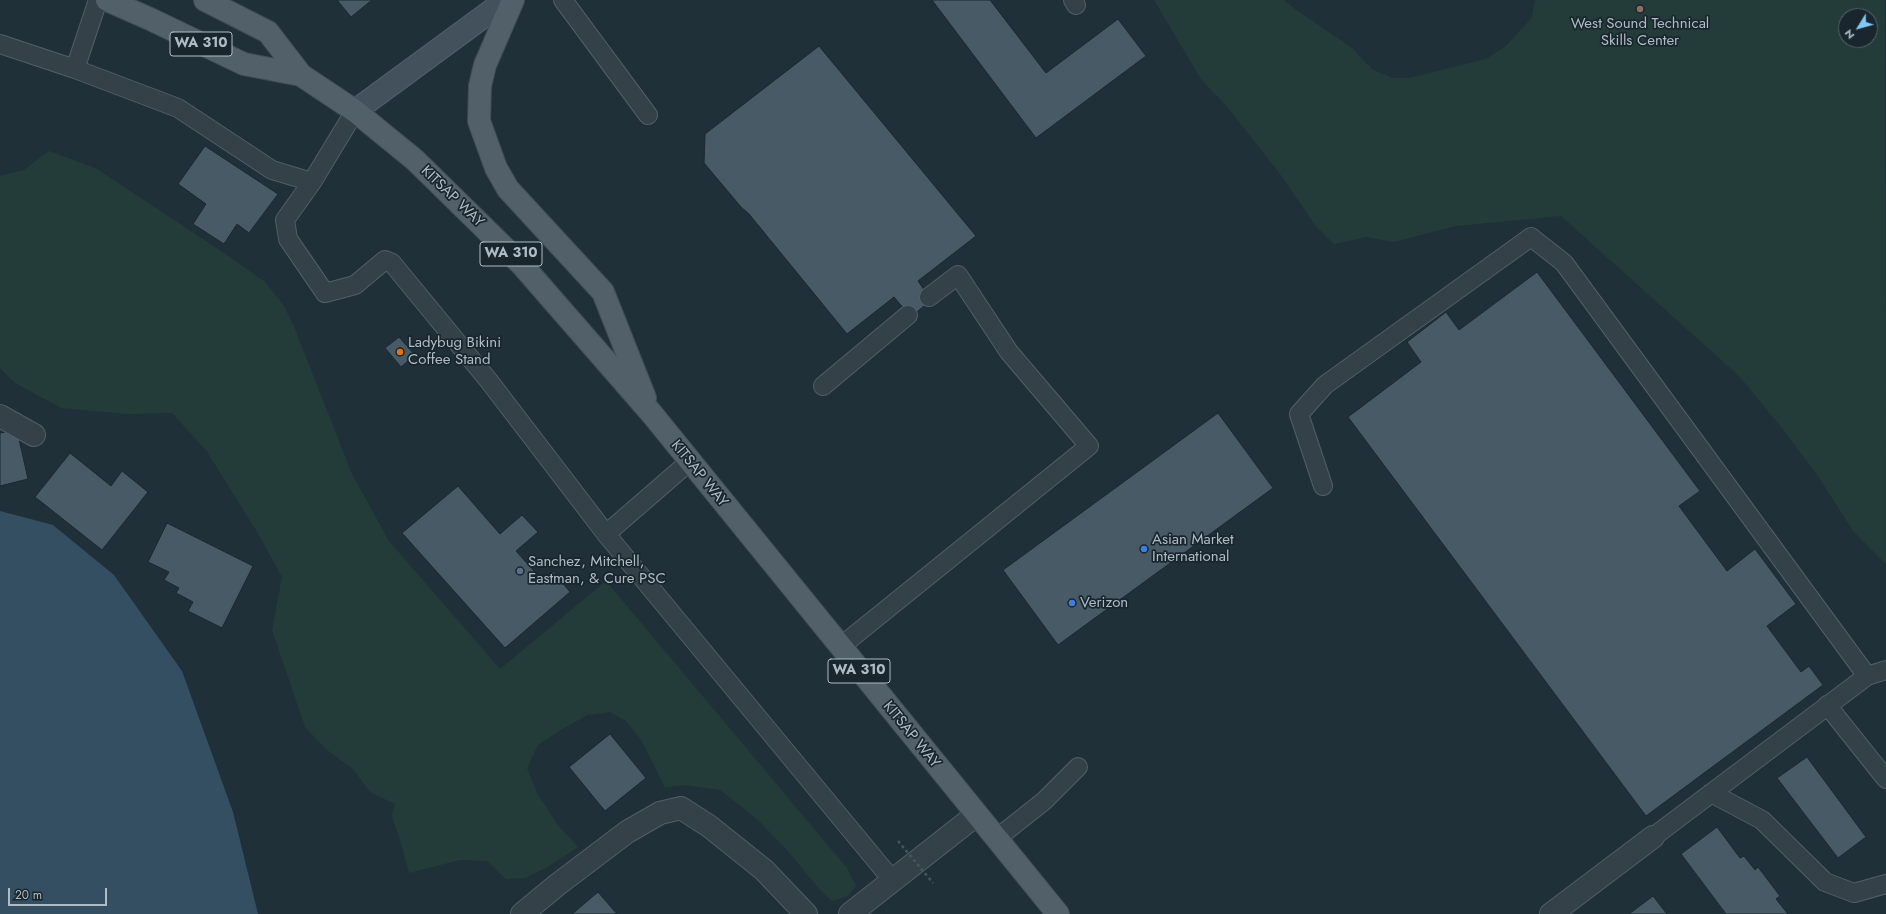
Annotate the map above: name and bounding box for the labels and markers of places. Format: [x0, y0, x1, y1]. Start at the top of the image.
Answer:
marker: West Sound Technical Skills Center [1635, 4, 1645, 14]
place label: West Sound Technical Skills Center [1571, 15, 1709, 50]
place label: Ladybug Bikini Coffee Stand [408, 334, 501, 369]
marker: Ladybug Bikini Coffee Stand [395, 347, 405, 357]
place label: Asian Market International [1152, 531, 1234, 566]
marker: Asian Market International [1139, 544, 1149, 554]
place label: Sanchez, Mitchell, Eastman, & Cure PSC [528, 553, 666, 588]
marker: Sanchez, Mitchell, Eastman, & Cure PSC [515, 566, 525, 576]
place label: Verizon [1080, 594, 1128, 612]
marker: Verizon [1067, 598, 1077, 608]

